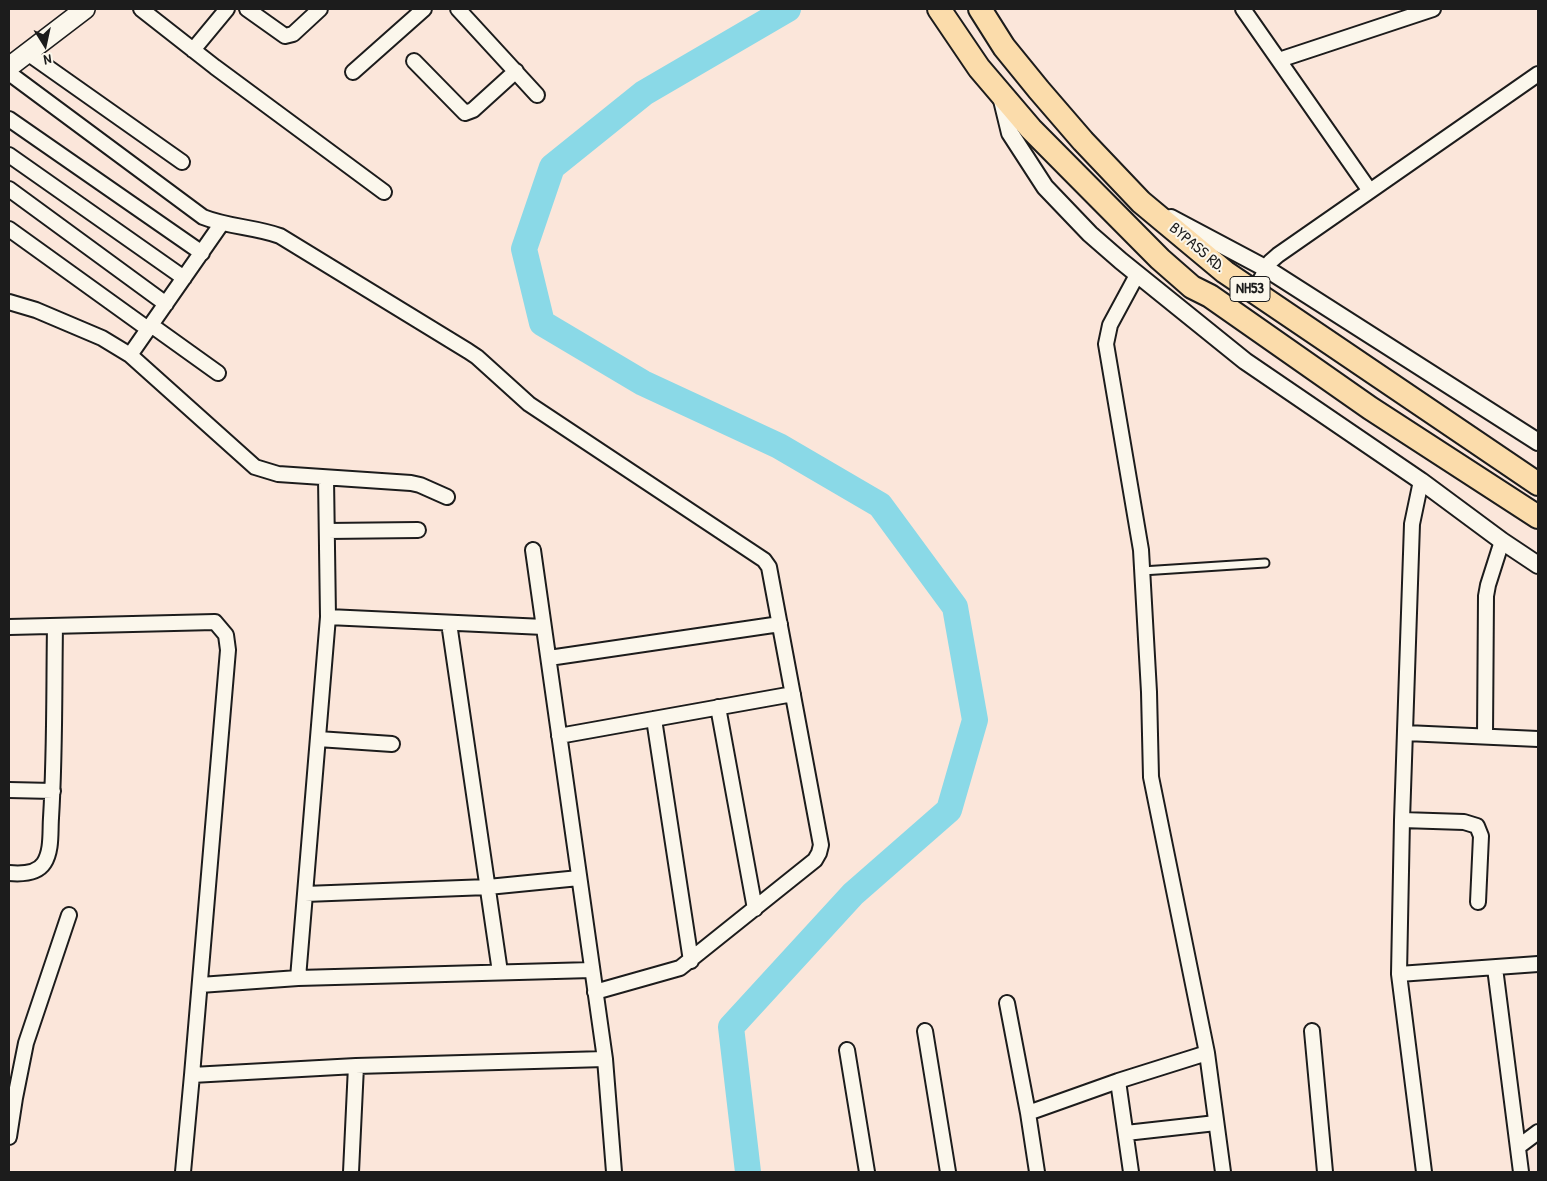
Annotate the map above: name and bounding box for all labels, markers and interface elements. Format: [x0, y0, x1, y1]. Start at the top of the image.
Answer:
north arrow [20, 20, 70, 70]
text: N [42, 50, 53, 70]
street label: BYPASS RD. [1165, 219, 1229, 277]
road number: NH53 [1230, 276, 1270, 302]

